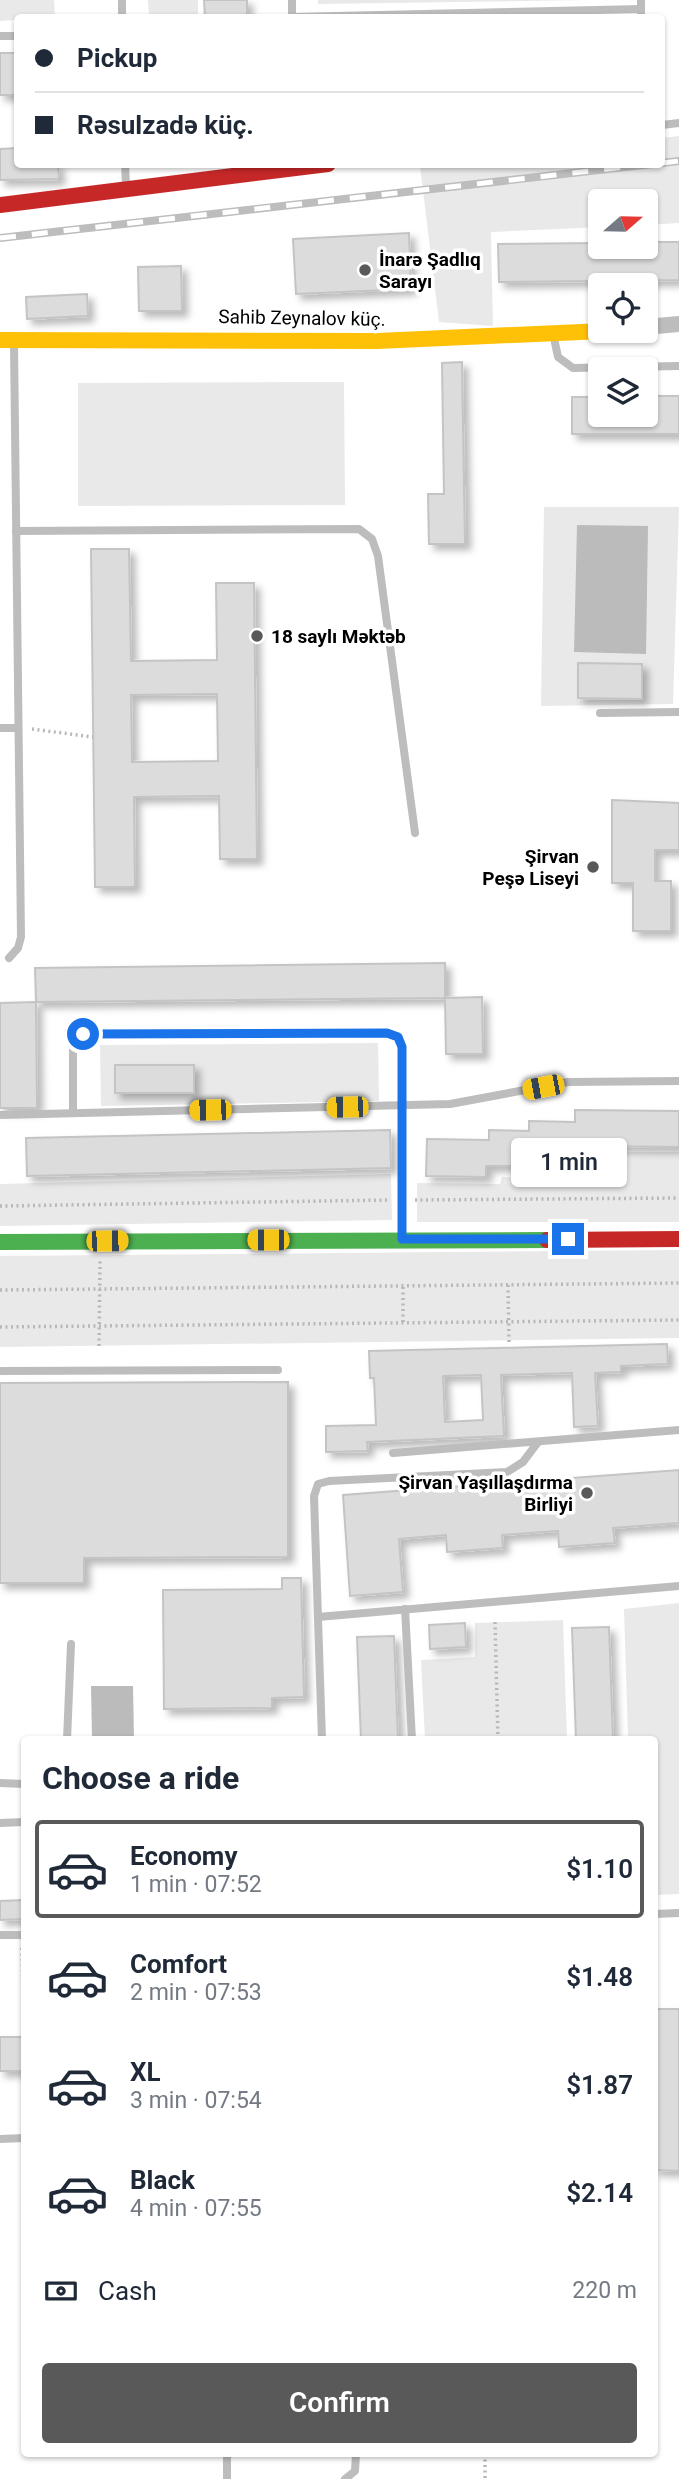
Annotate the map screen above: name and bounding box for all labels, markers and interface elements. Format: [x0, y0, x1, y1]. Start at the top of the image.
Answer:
text: Pickup [77, 43, 157, 73]
text: Rəsulzadə küç. [77, 110, 254, 140]
north arrow [588, 189, 658, 259]
map controls [588, 189, 658, 427]
place label: İnarə Şadlıq Sarayı [379, 248, 481, 293]
marker: İnarə Şadlıq Sarayı [357, 262, 373, 278]
button: locate [588, 273, 658, 343]
street label: Sahib Zeynalov küç. [218, 305, 386, 331]
button: layers [588, 357, 658, 427]
place label: 18 saylı Məktəb [271, 625, 406, 648]
marker: 18 saylı Məktəb [249, 628, 265, 644]
place label: Şirvan Peşə Liseyi [482, 845, 579, 890]
marker: Şirvan Peşə Liseyi [585, 859, 601, 875]
route start [67, 1018, 99, 1050]
car [521, 1073, 566, 1101]
car [326, 1096, 369, 1118]
car [189, 1099, 232, 1121]
callout: 1 min [510, 1138, 626, 1186]
text: 1 min [540, 1149, 598, 1176]
route end [552, 1223, 584, 1255]
car [86, 1230, 129, 1252]
car [248, 1230, 290, 1251]
place label: Şirvan Yaşıllaşdırma Birliyi [398, 1471, 573, 1516]
marker: Şirvan Yaşıllaşdırma Birliyi [579, 1485, 595, 1501]
text: Choose a ride [42, 1759, 239, 1797]
icon: car [46, 1838, 109, 1901]
text: Economy [130, 1841, 237, 1871]
text: $1.10 [566, 1854, 633, 1884]
text: 1 min · 07:52 [130, 1871, 262, 1898]
icon: car [46, 1946, 109, 2009]
text: Comfort [130, 1949, 227, 1979]
text: $1.48 [566, 1962, 633, 1992]
text: 2 min · 07:53 [130, 1979, 262, 2006]
icon: car [46, 2054, 109, 2117]
text: XL [130, 2057, 161, 2087]
text: $1.87 [566, 2070, 633, 2100]
text: 3 min · 07:54 [130, 2087, 262, 2114]
icon: car [46, 2162, 109, 2225]
text: Black [130, 2165, 195, 2195]
text: $2.14 [566, 2178, 633, 2208]
text: 4 min · 07:55 [130, 2195, 262, 2222]
icon: cash [42, 2272, 80, 2310]
text: Cash [98, 2276, 157, 2306]
text: 220 m [572, 2277, 637, 2304]
button: Confirm [42, 2363, 637, 2443]

